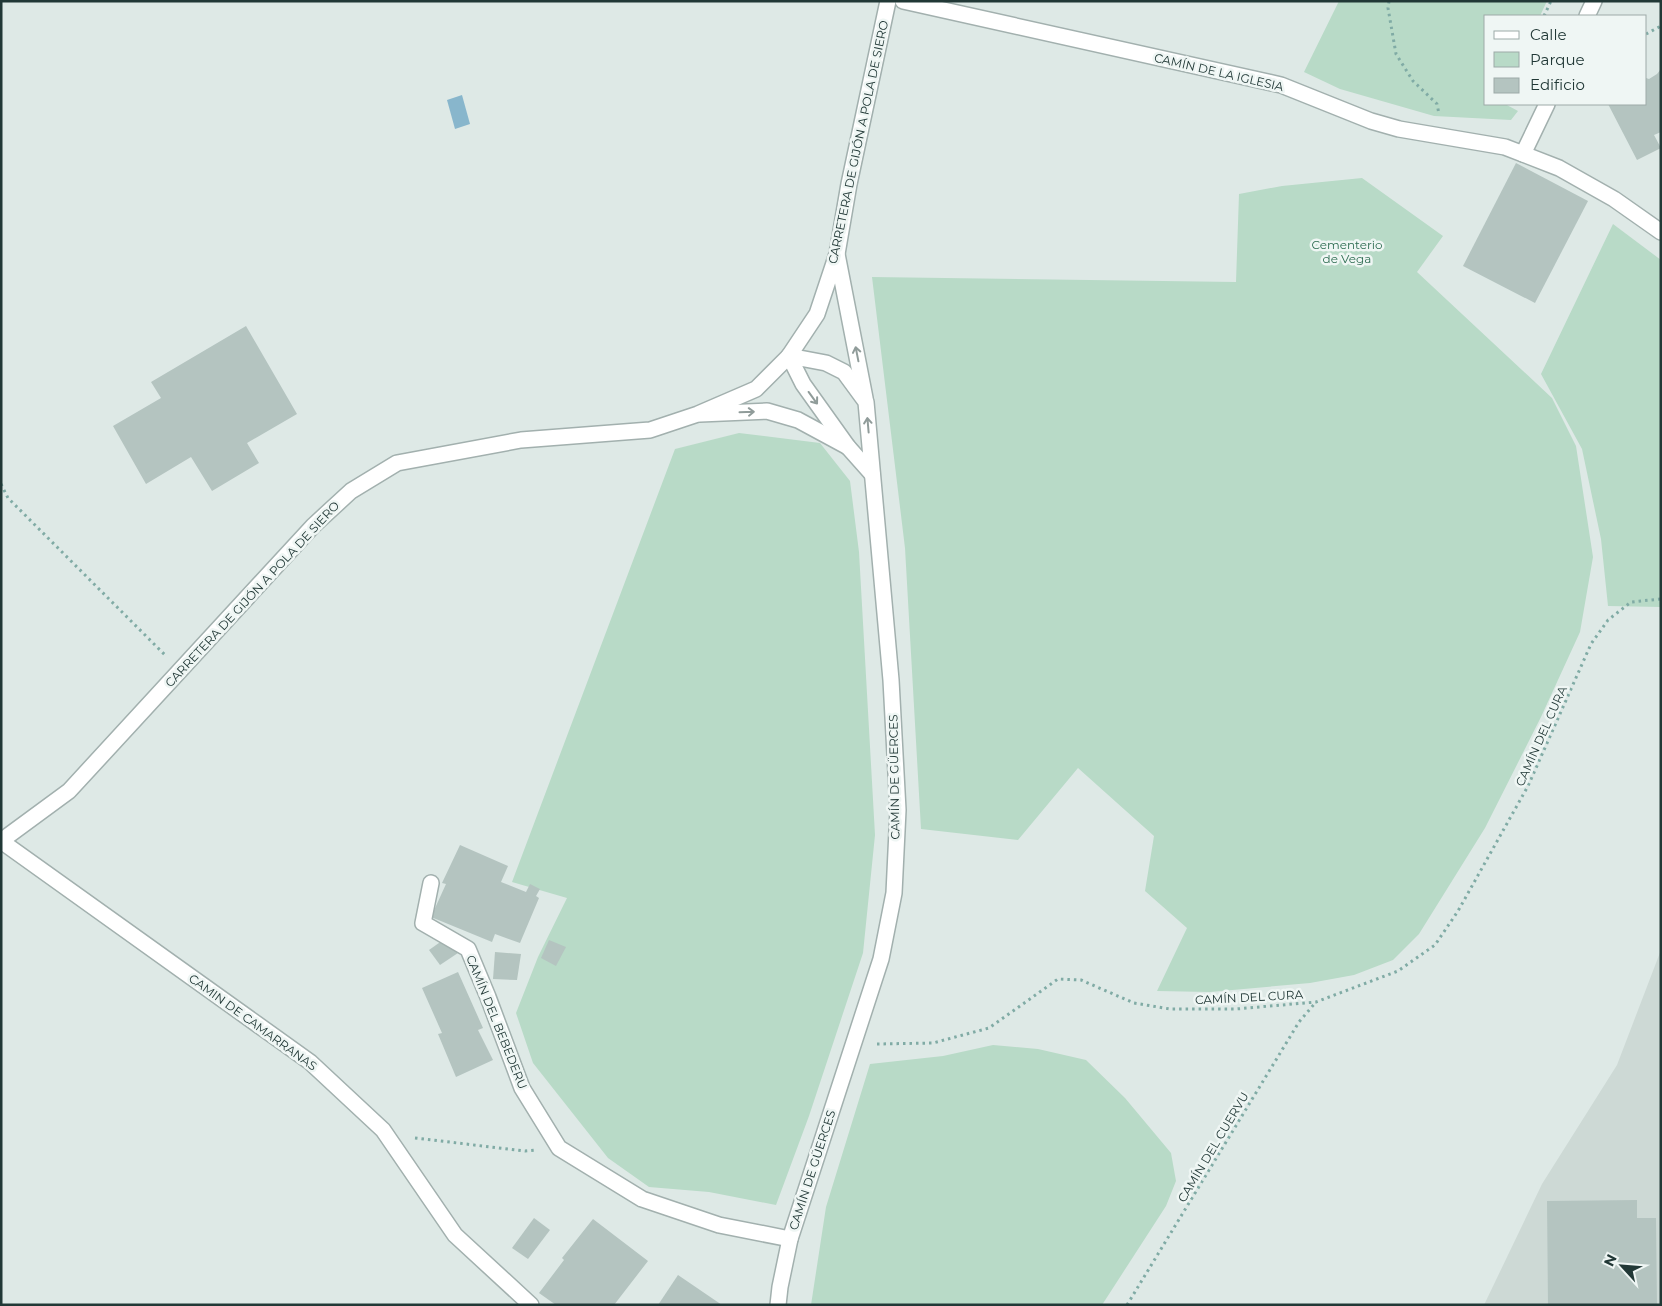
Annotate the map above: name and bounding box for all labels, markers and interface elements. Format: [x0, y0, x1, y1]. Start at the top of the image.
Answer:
legend [1484, 15, 1647, 105]
street label: CARRETERA DE GIJÓN A POLA DE SIERO [825, 19, 891, 265]
text: Calle [1530, 25, 1567, 44]
street label: CAMÍN DE LA IGLESIA [1153, 50, 1286, 94]
text: Parque [1530, 50, 1585, 69]
text: Edificio [1530, 75, 1585, 94]
park label: Cementerio de Vega [1312, 237, 1382, 266]
one-way arrow [852, 346, 862, 362]
one-way arrow [808, 391, 818, 405]
one-way arrow [738, 407, 755, 417]
one-way arrow [863, 417, 872, 433]
street label: CARRETERA DE GIJÓN A POLA DE SIERO [162, 498, 342, 690]
street label: CAMÍN DEL CURA [1512, 683, 1570, 789]
street label: CAMÍN DE GÜERCES [885, 714, 903, 840]
street label: CAMÍN DEL BEBEDERU [463, 953, 531, 1091]
street label: CAMIN DE CAMARRANAS [186, 970, 320, 1074]
street label: CAMÍN DEL CURA [1195, 987, 1304, 1007]
street label: CAMÍN DEL CUERVU [1174, 1089, 1252, 1205]
street label: CAMÍN DE GÜERCES [785, 1108, 839, 1232]
north arrow [1597, 1241, 1647, 1291]
text: N [1600, 1251, 1621, 1269]

